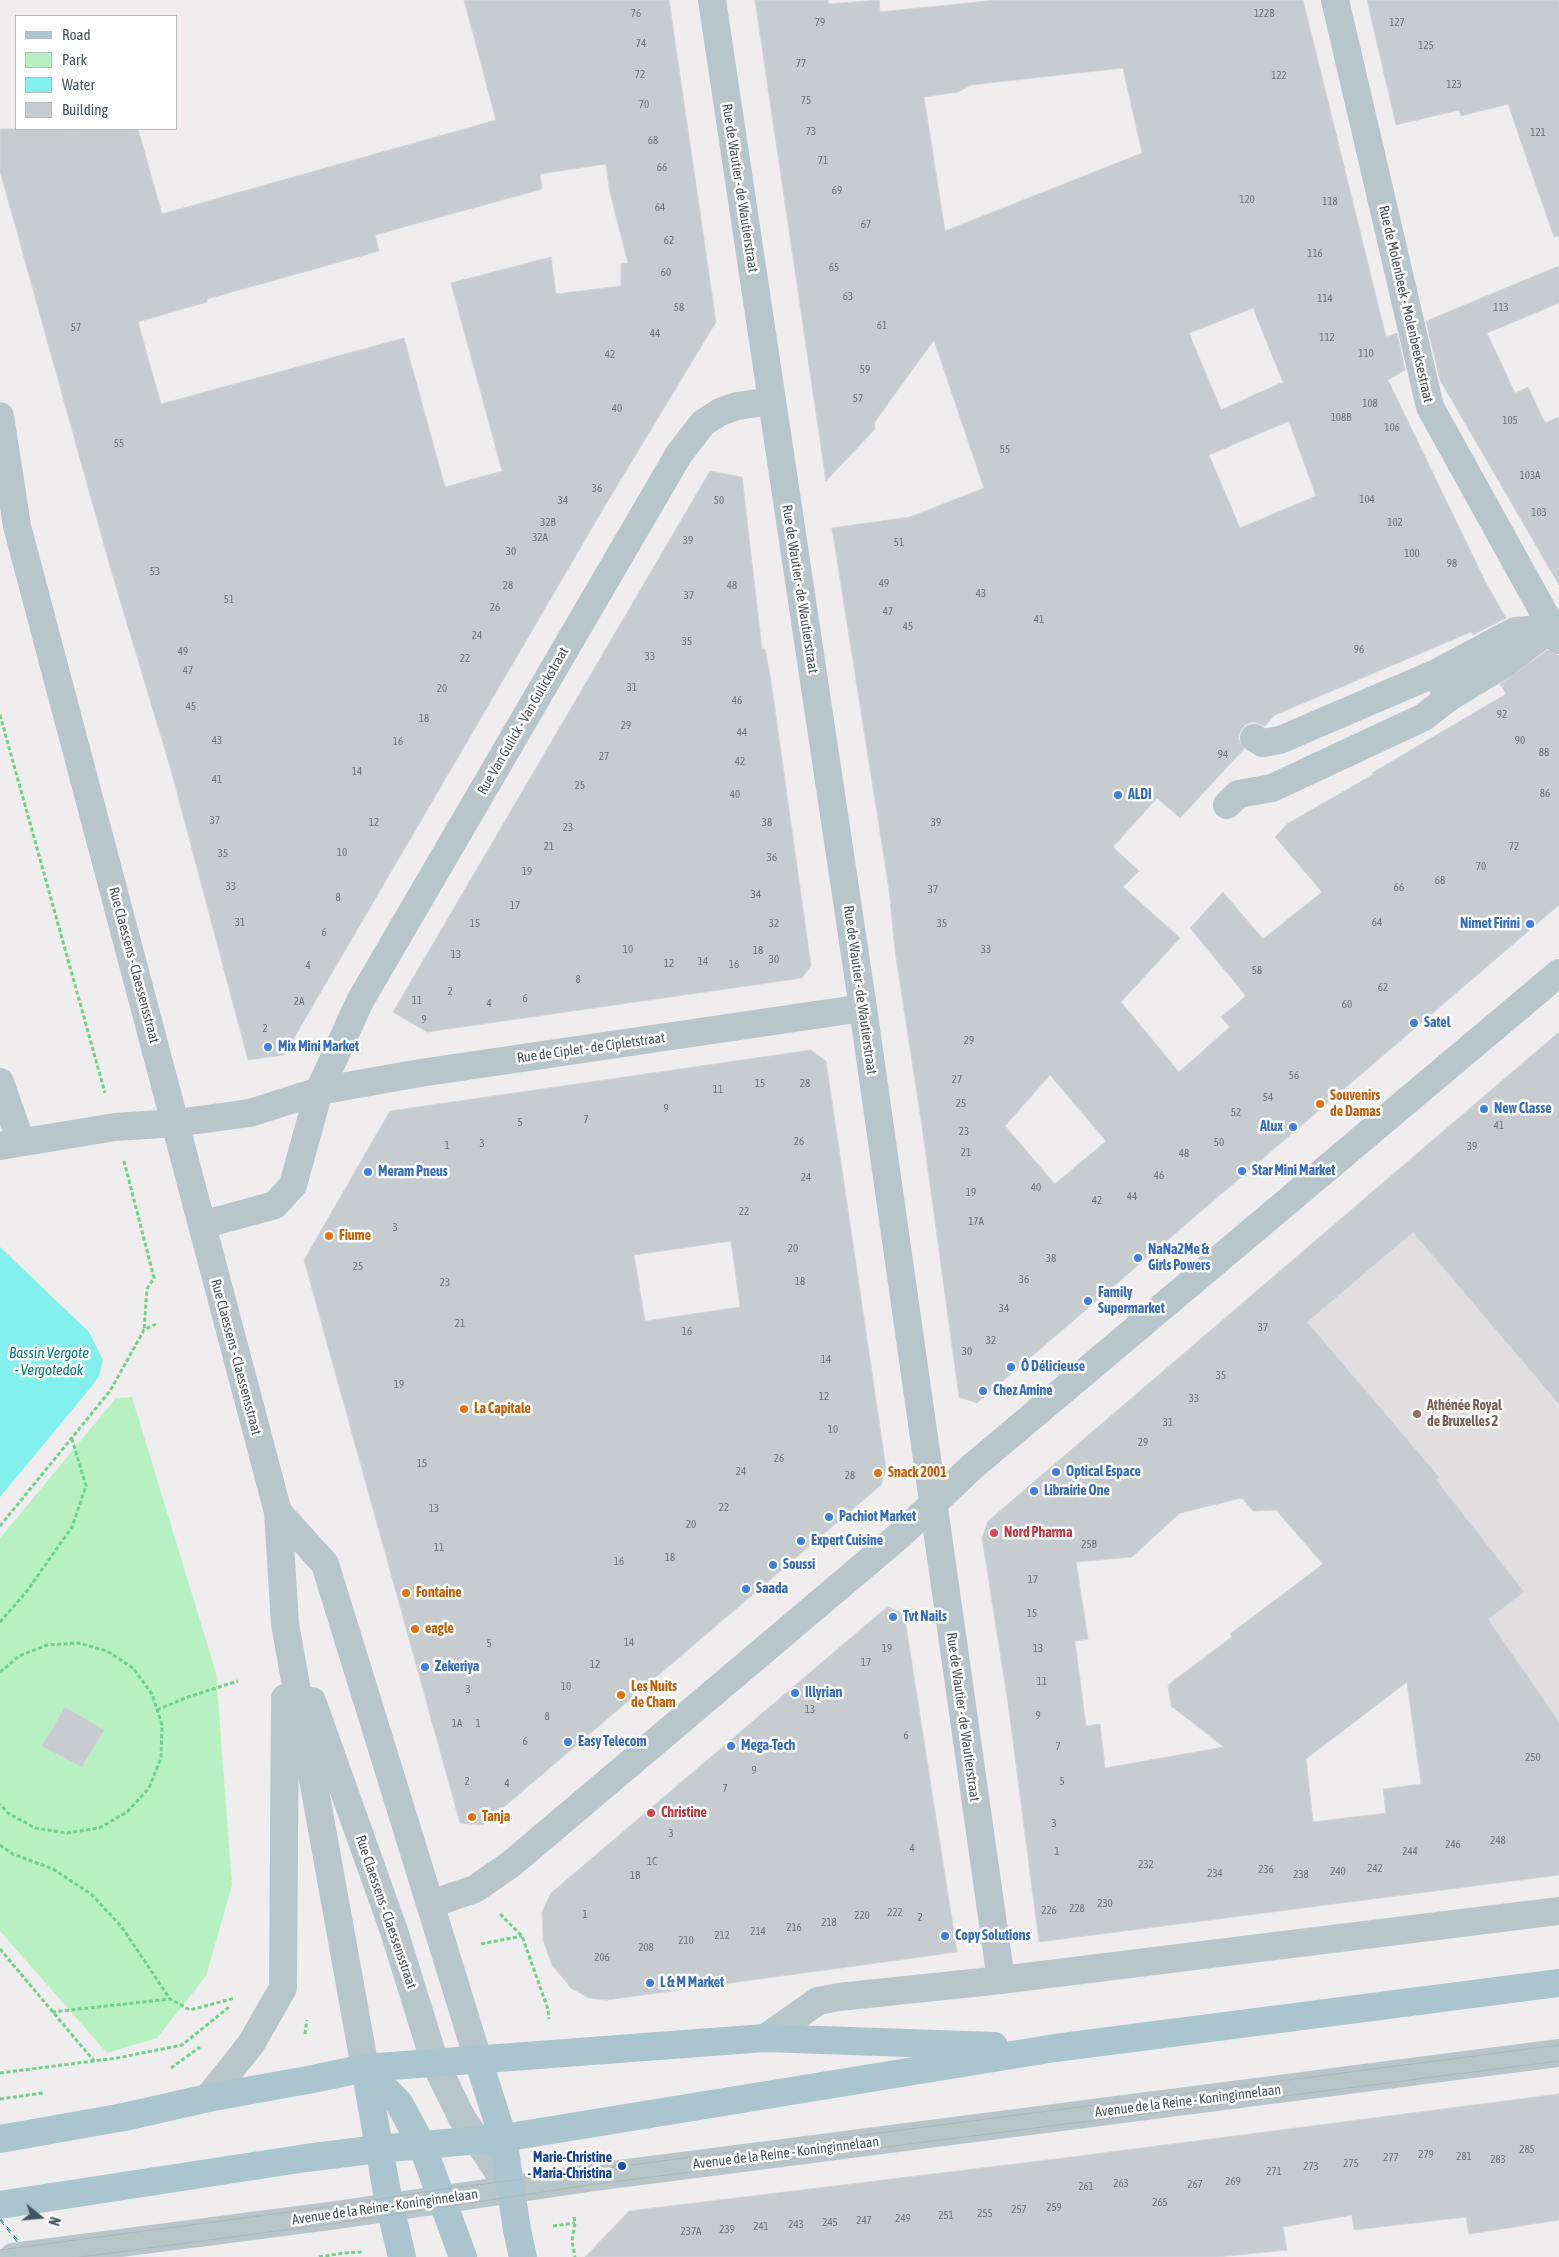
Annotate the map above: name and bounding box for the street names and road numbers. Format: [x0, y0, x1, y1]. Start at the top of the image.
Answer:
street label: Rue de Wautier - de Wautierstraat [718, 102, 762, 274]
street label: Rue de Molenbeek - Molenbeeksestraat [1375, 204, 1437, 404]
street label: Rue de Wautier - de Wautierstraat [778, 503, 822, 675]
street label: Rue Van Gulick - Van Gulickstraat [474, 644, 572, 798]
street label: Rue Claessens - Claessensstraat [105, 885, 163, 1045]
street label: Rue de Wautier - de Wautierstraat [840, 904, 880, 1076]
street label: Rue de Ciplet - de Cipletstraat [516, 1029, 666, 1067]
street label: Rue Claessens - Claessensstraat [207, 1277, 265, 1437]
street label: Rue de Wautier - de Wautierstraat [943, 1631, 983, 1803]
street label: Rue Claessens - Claessensstraat [352, 1833, 420, 1991]
street label: Avenue de la Reine - Koninginnelaan [1094, 2081, 1282, 2121]
street label: Avenue de la Reine - Koninginnelaan [692, 2133, 880, 2173]
street label: Avenue de la Reine - Koninginnelaan [291, 2186, 479, 2228]

